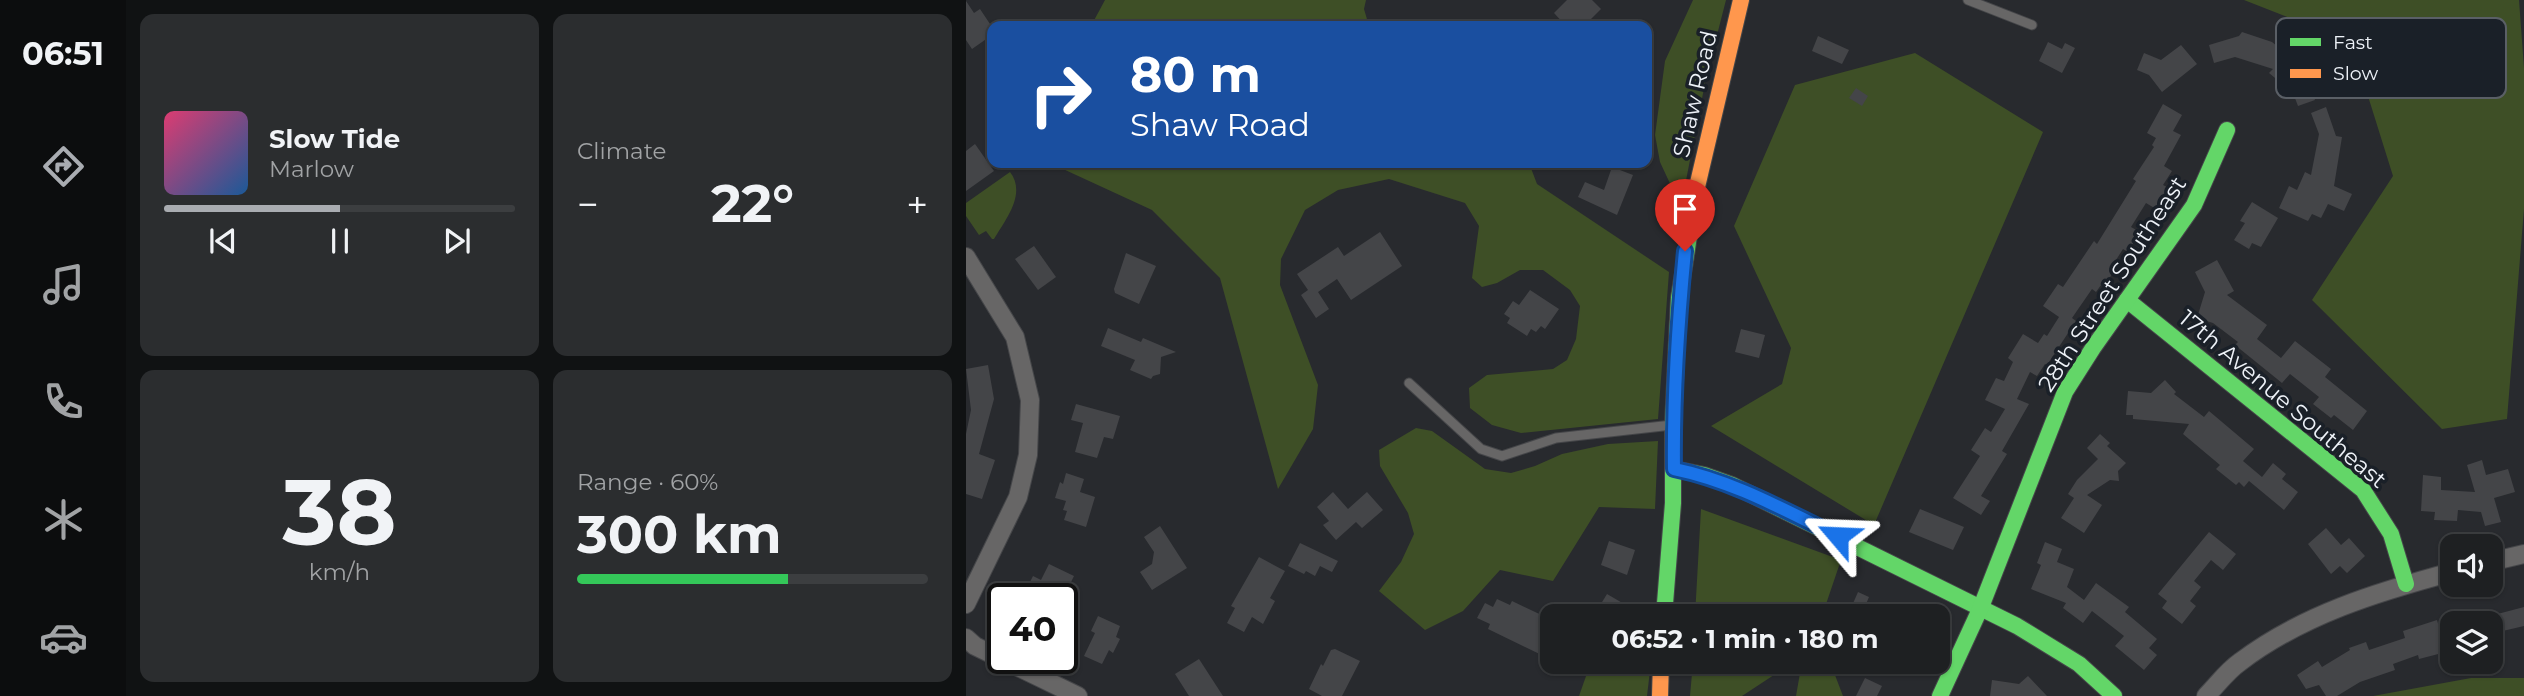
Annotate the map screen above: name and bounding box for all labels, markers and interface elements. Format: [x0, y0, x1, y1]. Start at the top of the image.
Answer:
legend [2276, 18, 2506, 98]
street label: Shaw Road [1667, 28, 1723, 160]
text: Fast [2333, 31, 2373, 54]
text: 06:51 [22, 34, 104, 73]
text: 80 m [1130, 45, 1261, 104]
icon: right [1015, 49, 1106, 140]
text: Slow [2333, 62, 2378, 85]
text: Shaw Road [1130, 105, 1310, 144]
text: Slow Tide [269, 123, 400, 155]
text: Climate [577, 137, 666, 165]
icon: directions [39, 142, 88, 191]
text: Marlow [269, 155, 354, 183]
street label: 28th Street Southeast [2032, 171, 2192, 397]
text: 22° [711, 172, 794, 235]
pin [1655, 179, 1715, 251]
text: − [577, 181, 599, 228]
text: + [906, 181, 928, 228]
icon: arrive [1666, 190, 1704, 228]
icon: previous [204, 222, 242, 260]
icon: pause [321, 222, 359, 260]
icon: next [438, 222, 476, 260]
icon: music [39, 260, 88, 309]
street label: 17th Avenue Southeast [2174, 304, 2392, 494]
icon: phone [39, 377, 88, 426]
text: 38 [283, 457, 396, 568]
text: Range · 60% [577, 468, 718, 496]
icon: climate [39, 495, 88, 544]
position arrow [1801, 499, 1875, 573]
text: 300 km [577, 503, 782, 566]
map controls [2440, 534, 2503, 674]
button: sound [2440, 534, 2503, 597]
text: km/h [309, 558, 370, 586]
speed limit sign: 40 [987, 583, 1078, 674]
button: layers [2440, 611, 2503, 674]
icon: car [39, 613, 88, 662]
text: 06:52 · 1 min · 180 m [1611, 623, 1879, 655]

